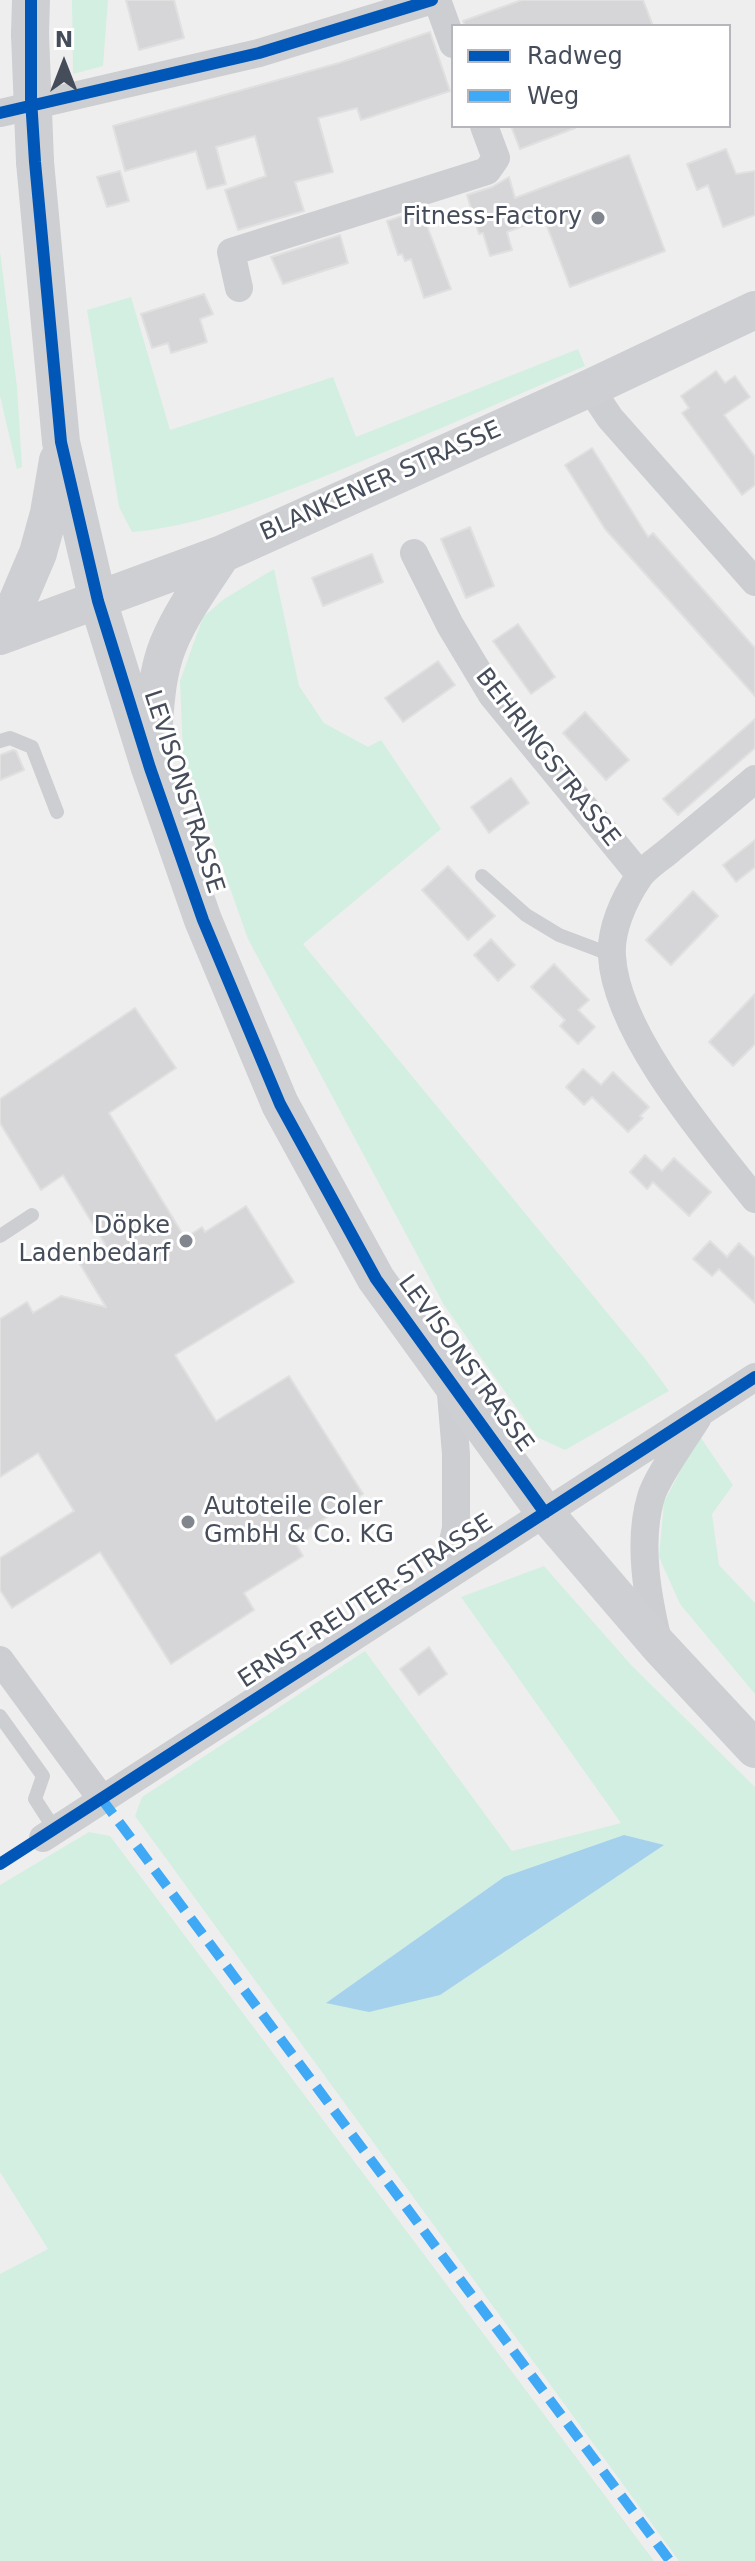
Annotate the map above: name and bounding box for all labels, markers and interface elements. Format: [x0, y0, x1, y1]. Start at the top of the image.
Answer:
north arrow [24, 24, 104, 104]
legend [451, 24, 731, 128]
text: N [55, 27, 73, 52]
text: Radweg [527, 42, 623, 70]
text: Weg [527, 82, 579, 110]
place label: Fitness-Factory [403, 204, 582, 232]
marker: Fitness-Factory [589, 209, 607, 227]
street label: BLANKENER STRASSE [256, 416, 506, 548]
street label: BEHRINGSTRASSE [469, 663, 625, 853]
street label: LEVISONSTRASSE [137, 687, 229, 897]
place label: Döpke Ladenbedarf [18, 1213, 170, 1269]
marker: Döpke Ladenbedarf [177, 1232, 195, 1250]
street label: LEVISONSTRASSE [391, 1270, 539, 1458]
place label: Autoteile Coler GmbH & Co. KG [204, 1494, 394, 1550]
street label: ERNST-REUTER-STRASSE [233, 1509, 499, 1695]
marker: Autoteile Coler GmbH & Co. KG [179, 1513, 197, 1531]

